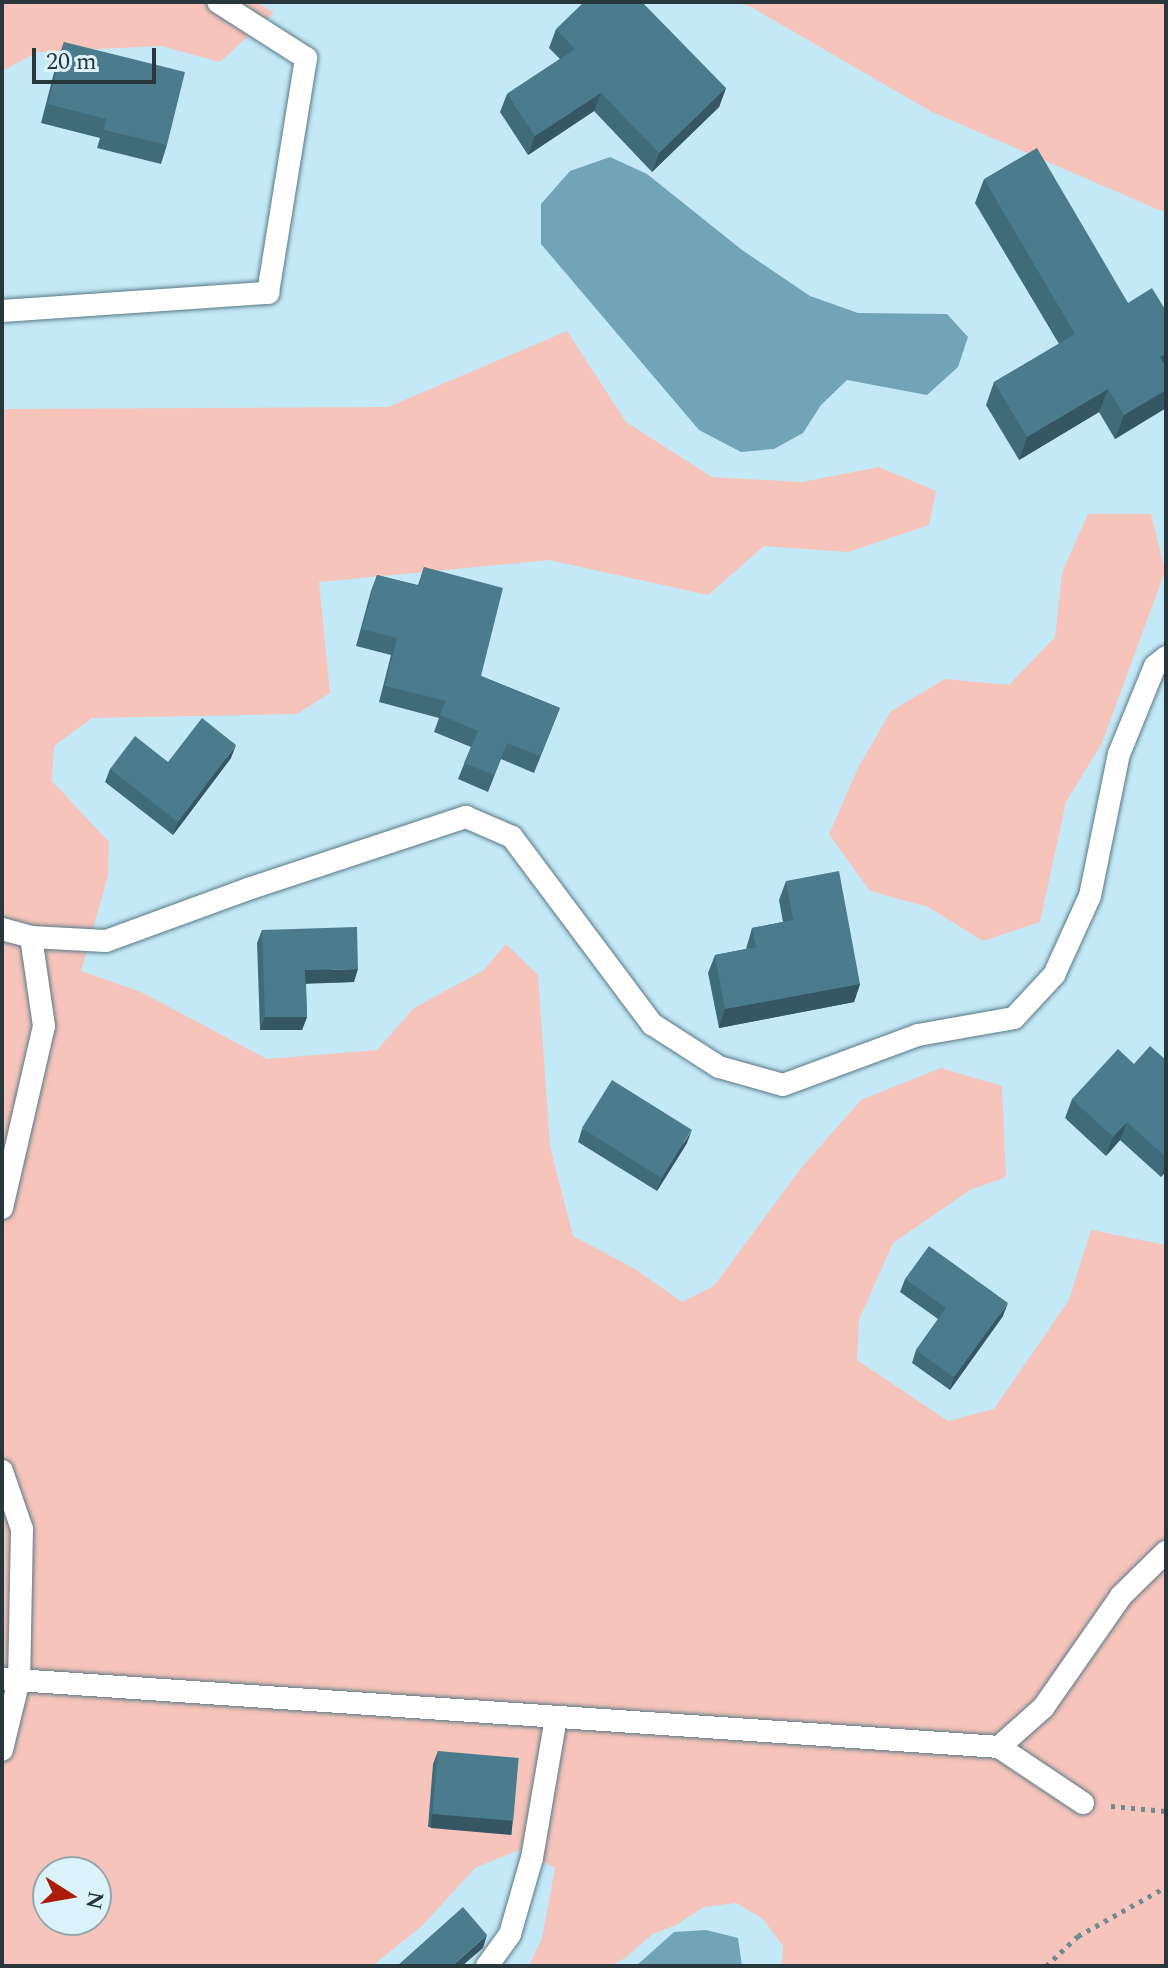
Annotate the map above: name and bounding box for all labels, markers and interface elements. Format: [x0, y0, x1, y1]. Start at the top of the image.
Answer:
scale bar [36, 32, 160, 82]
text: 20 m [46, 44, 97, 80]
north arrow [32, 1856, 112, 1936]
text: N [76, 1888, 112, 1912]

